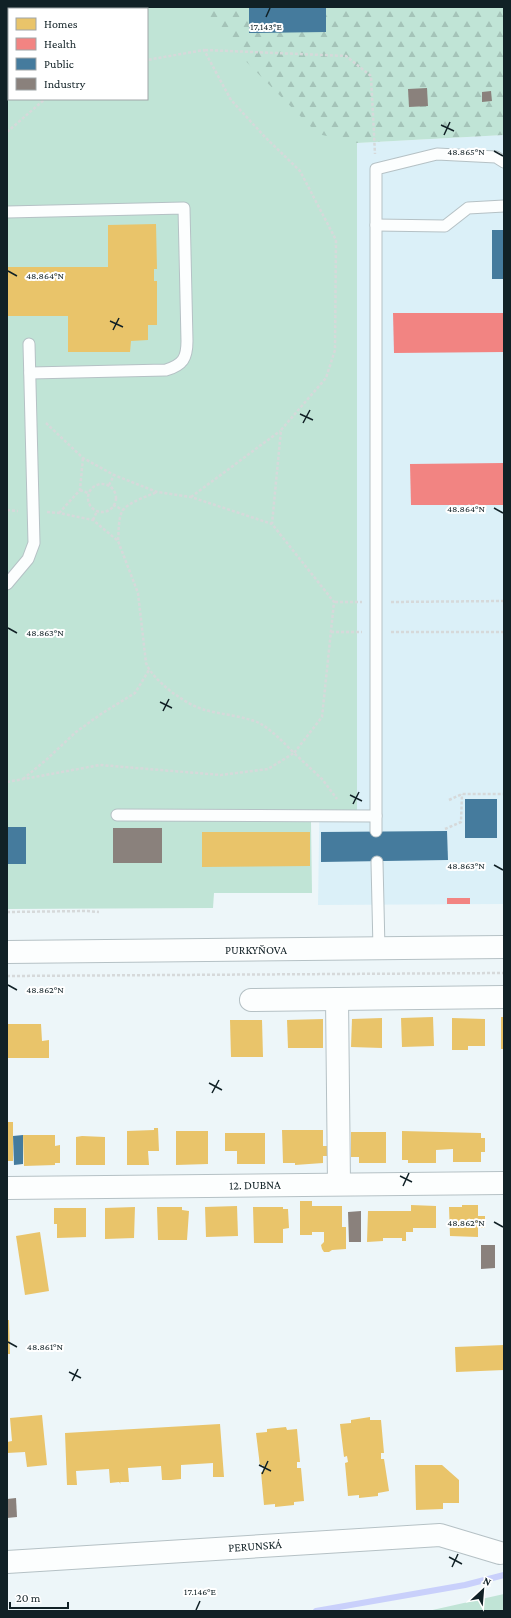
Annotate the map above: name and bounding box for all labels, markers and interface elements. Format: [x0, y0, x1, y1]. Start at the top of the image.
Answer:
legend [8, 8, 148, 100]
text: Homes [44, 17, 78, 31]
text: 17.143°E [250, 21, 282, 32]
text: Health [44, 37, 77, 51]
text: Public [44, 57, 74, 71]
text: Industry [44, 77, 86, 91]
text: 48.865°N [447, 146, 485, 157]
text: 48.864°N [26, 270, 65, 281]
text: 48.864°N [447, 503, 486, 514]
text: 48.863°N [26, 627, 64, 638]
text: 48.863°N [447, 860, 485, 871]
street label: PURKYŇOVA [225, 943, 287, 957]
text: 48.862°N [26, 984, 64, 995]
street label: 12. DUBNA [229, 1178, 281, 1192]
text: 48.862°N [447, 1217, 485, 1228]
text: 48.861°N [27, 1341, 64, 1352]
street label: PERUNSKÁ [228, 1537, 282, 1555]
north arrow [463, 1570, 503, 1610]
text: N [481, 1574, 494, 1588]
scale bar [10, 1584, 68, 1610]
text: 17.146°E [184, 1586, 216, 1597]
text: 20 m [16, 1591, 41, 1605]

